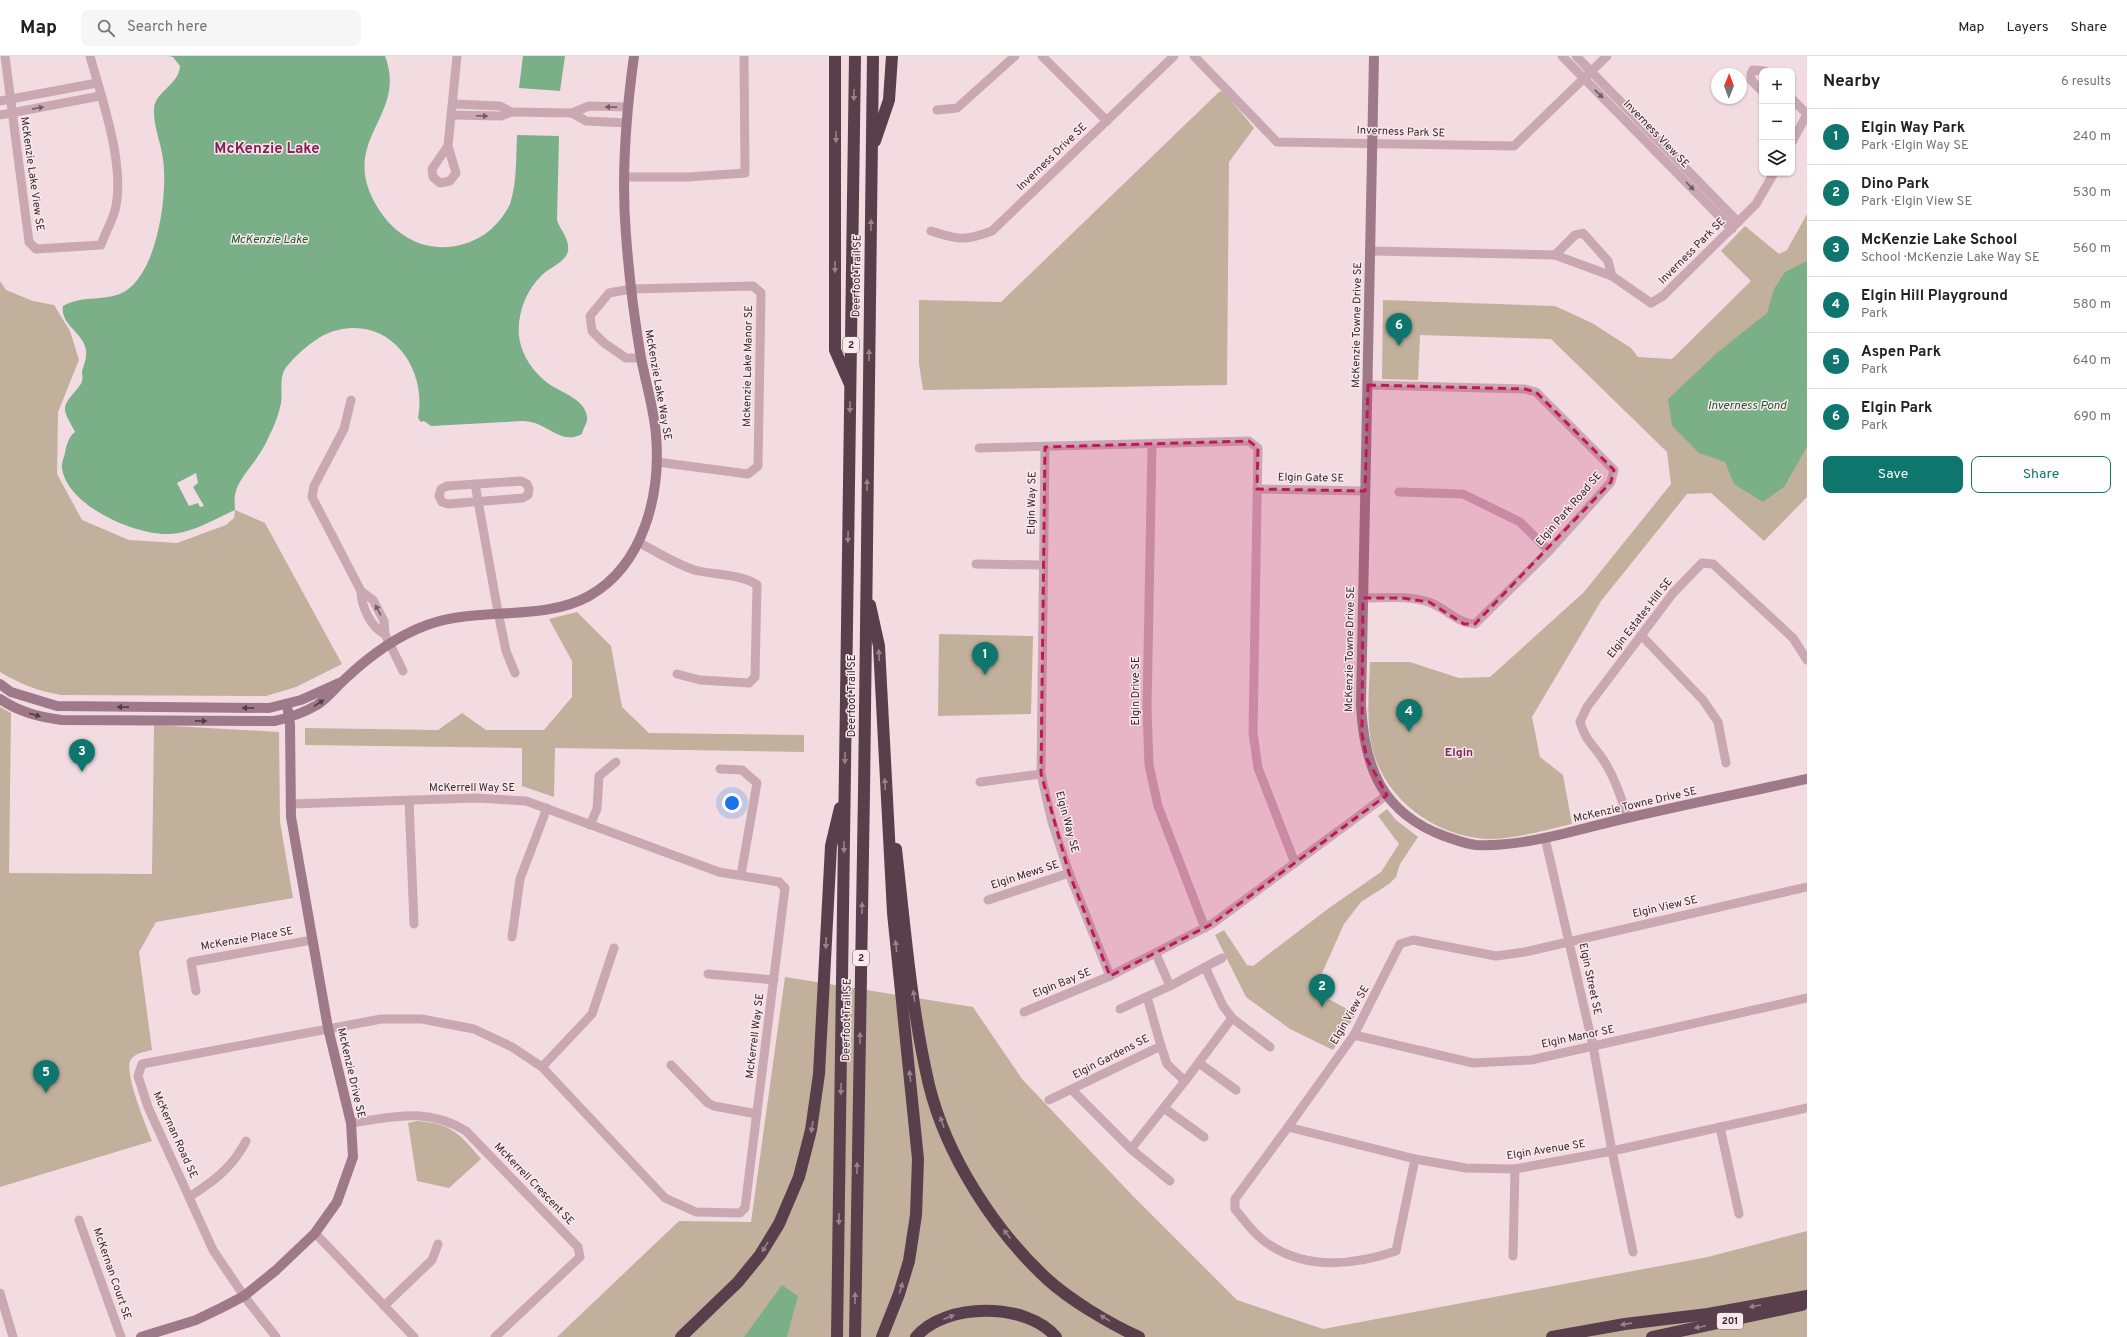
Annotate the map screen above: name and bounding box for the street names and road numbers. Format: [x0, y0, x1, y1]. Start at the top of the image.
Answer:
street label: Inverness View SE [1620, 97, 1692, 171]
street label: McKenzie Lake View SE [17, 116, 47, 232]
street label: Inverness Drive SE [1014, 120, 1090, 194]
street label: Inverness Park SE [1356, 123, 1446, 141]
street label: Inverness Park SE [1656, 215, 1728, 287]
street label: Deerfoot Trail SE [849, 235, 865, 317]
street label: McKenzie Towne Drive SE [1349, 262, 1365, 388]
street label: Mckenzie Lake Manor SE [740, 305, 756, 427]
street label: McKenzie Lake Way SE [641, 328, 675, 442]
road number: 2 [843, 337, 859, 353]
street label: Elgin Park Road SE [1533, 469, 1605, 549]
street label: Elgin Gate SE [1278, 470, 1344, 486]
street label: Elgin Way SE [1024, 471, 1040, 535]
street label: Elgin Estates Hill SE [1604, 575, 1676, 661]
street label: McKenzie Towne Drive SE [1342, 586, 1358, 712]
street label: Deerfoot Trail SE [845, 655, 859, 737]
street label: Elgin Drive SE [1129, 656, 1143, 726]
street label: McKerrell Way SE [429, 781, 515, 795]
street label: McKenzie Towne Drive SE [1572, 784, 1698, 826]
street label: Elgin Way SE [1052, 790, 1082, 854]
street label: Elgin Mews SE [989, 857, 1061, 893]
street label: Elgin View SE [1631, 893, 1699, 921]
street label: McKenzie Place SE [200, 924, 294, 954]
street label: Elgin Street SE [1576, 942, 1604, 1016]
road number: 2 [853, 950, 869, 966]
street label: Elgin Bay SE [1031, 965, 1093, 1001]
street label: Deerfoot Trail SE [839, 979, 855, 1061]
street label: Elgin View SE [1327, 983, 1373, 1047]
street label: McKerrell Way SE [743, 992, 767, 1080]
street label: Elgin Manor SE [1540, 1022, 1616, 1052]
street label: McKenzie Drive SE [334, 1026, 368, 1120]
street label: Elgin Gardens SE [1070, 1032, 1152, 1082]
street label: McKernan Road SE [150, 1089, 200, 1181]
street label: Elgin Avenue SE [1506, 1137, 1586, 1163]
street label: McKerrell Crescent SE [491, 1140, 577, 1228]
street label: McKernan Court SE [90, 1226, 134, 1322]
road number: 201 [1717, 1313, 1743, 1329]

